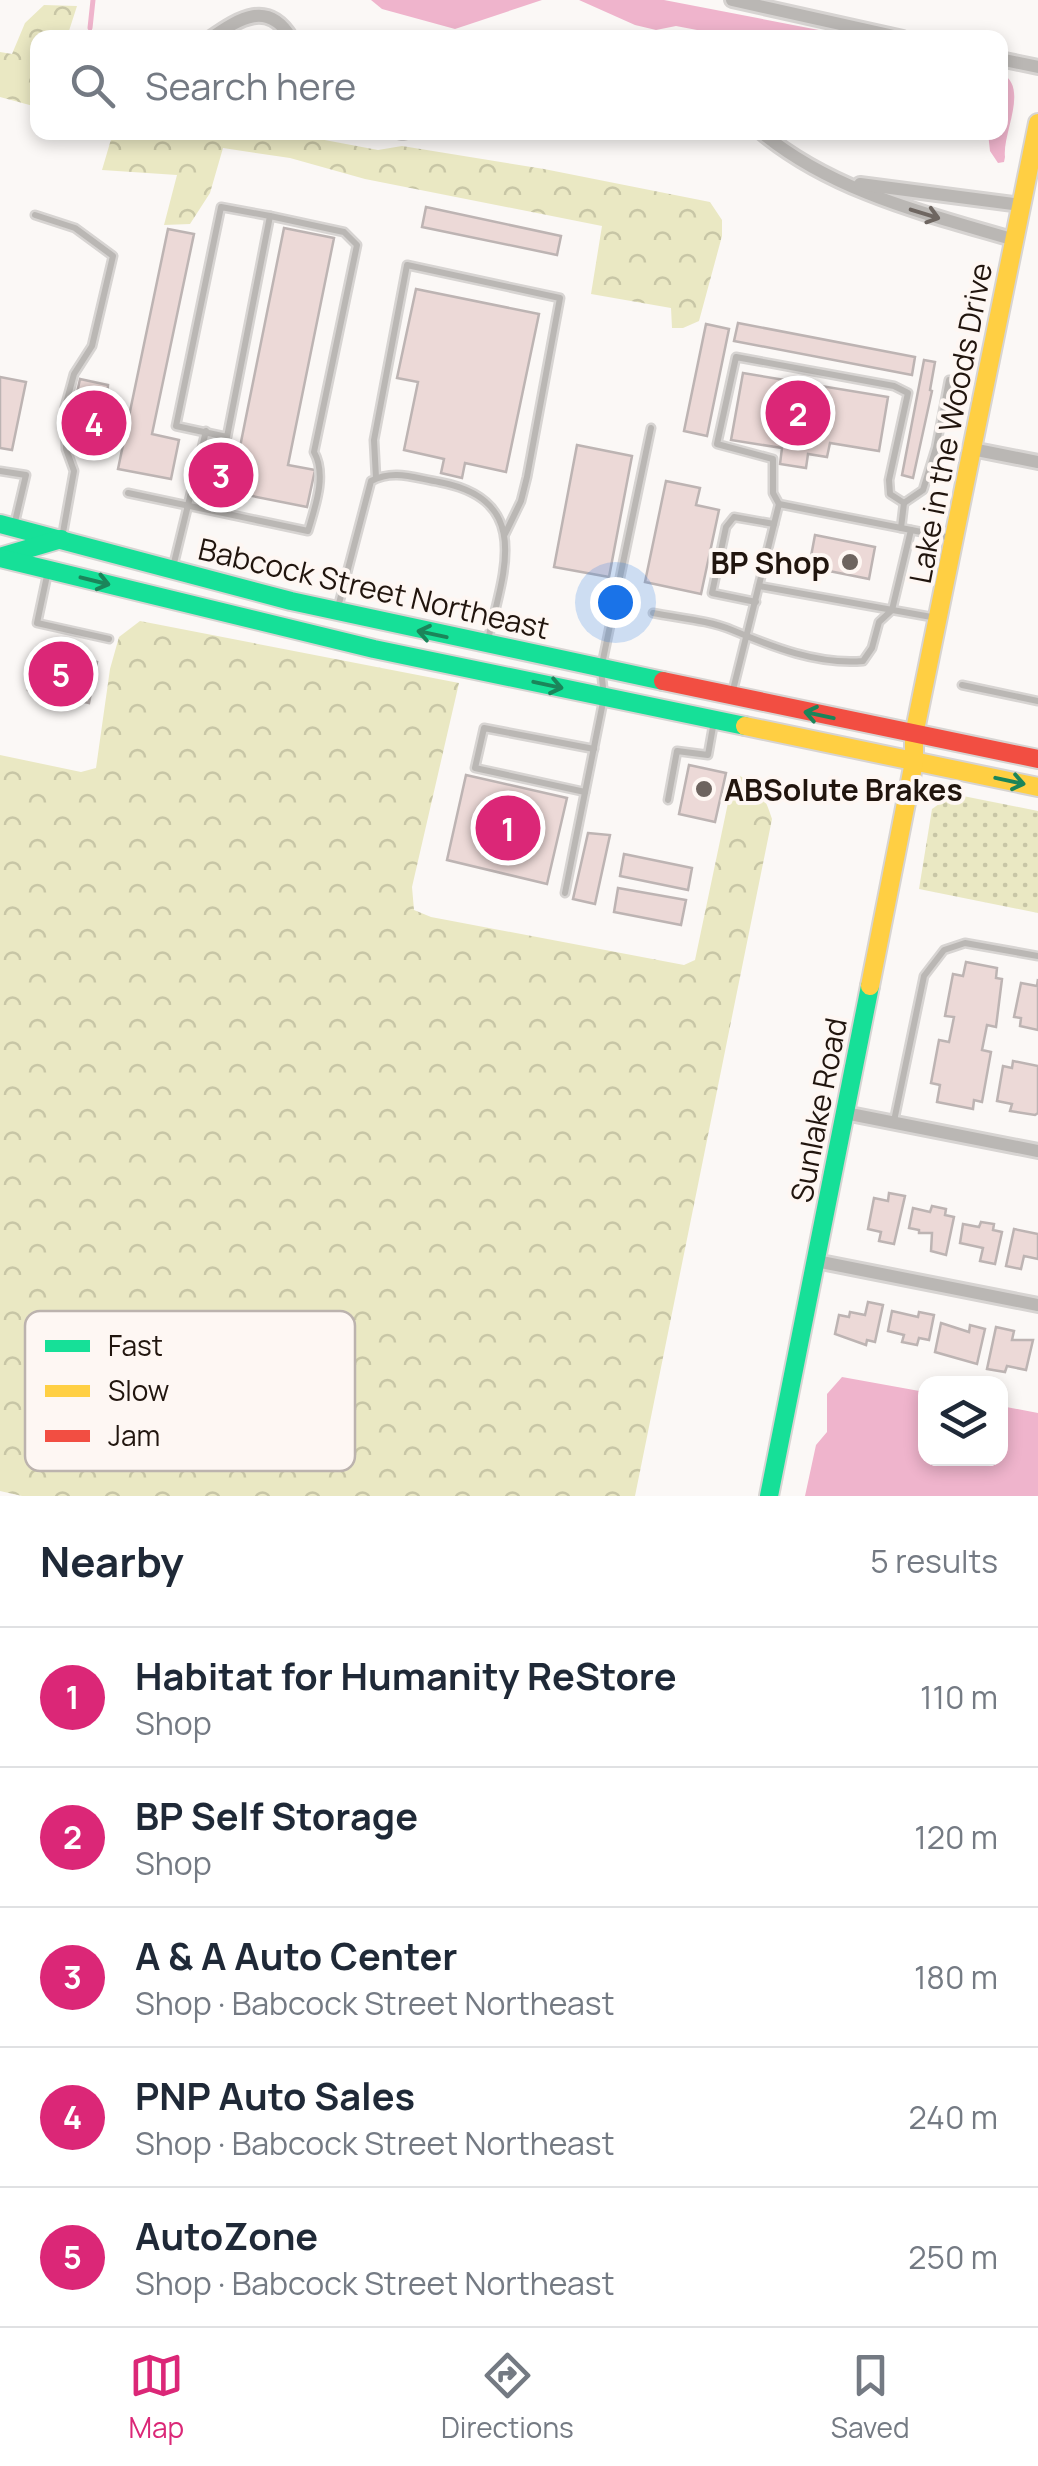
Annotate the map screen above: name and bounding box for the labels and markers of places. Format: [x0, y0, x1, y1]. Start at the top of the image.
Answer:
pin: 2 [766, 376, 830, 450]
pin: 4 [62, 386, 126, 460]
pin: 3 [188, 438, 254, 512]
place label: BP Shop [710, 542, 830, 583]
marker: BP Shop [839, 551, 861, 573]
pin: 5 [28, 636, 94, 712]
place label: ABSolute Brakes [724, 769, 963, 810]
marker: ABSolute Brakes [693, 778, 715, 800]
pin: 1 [476, 790, 540, 866]

